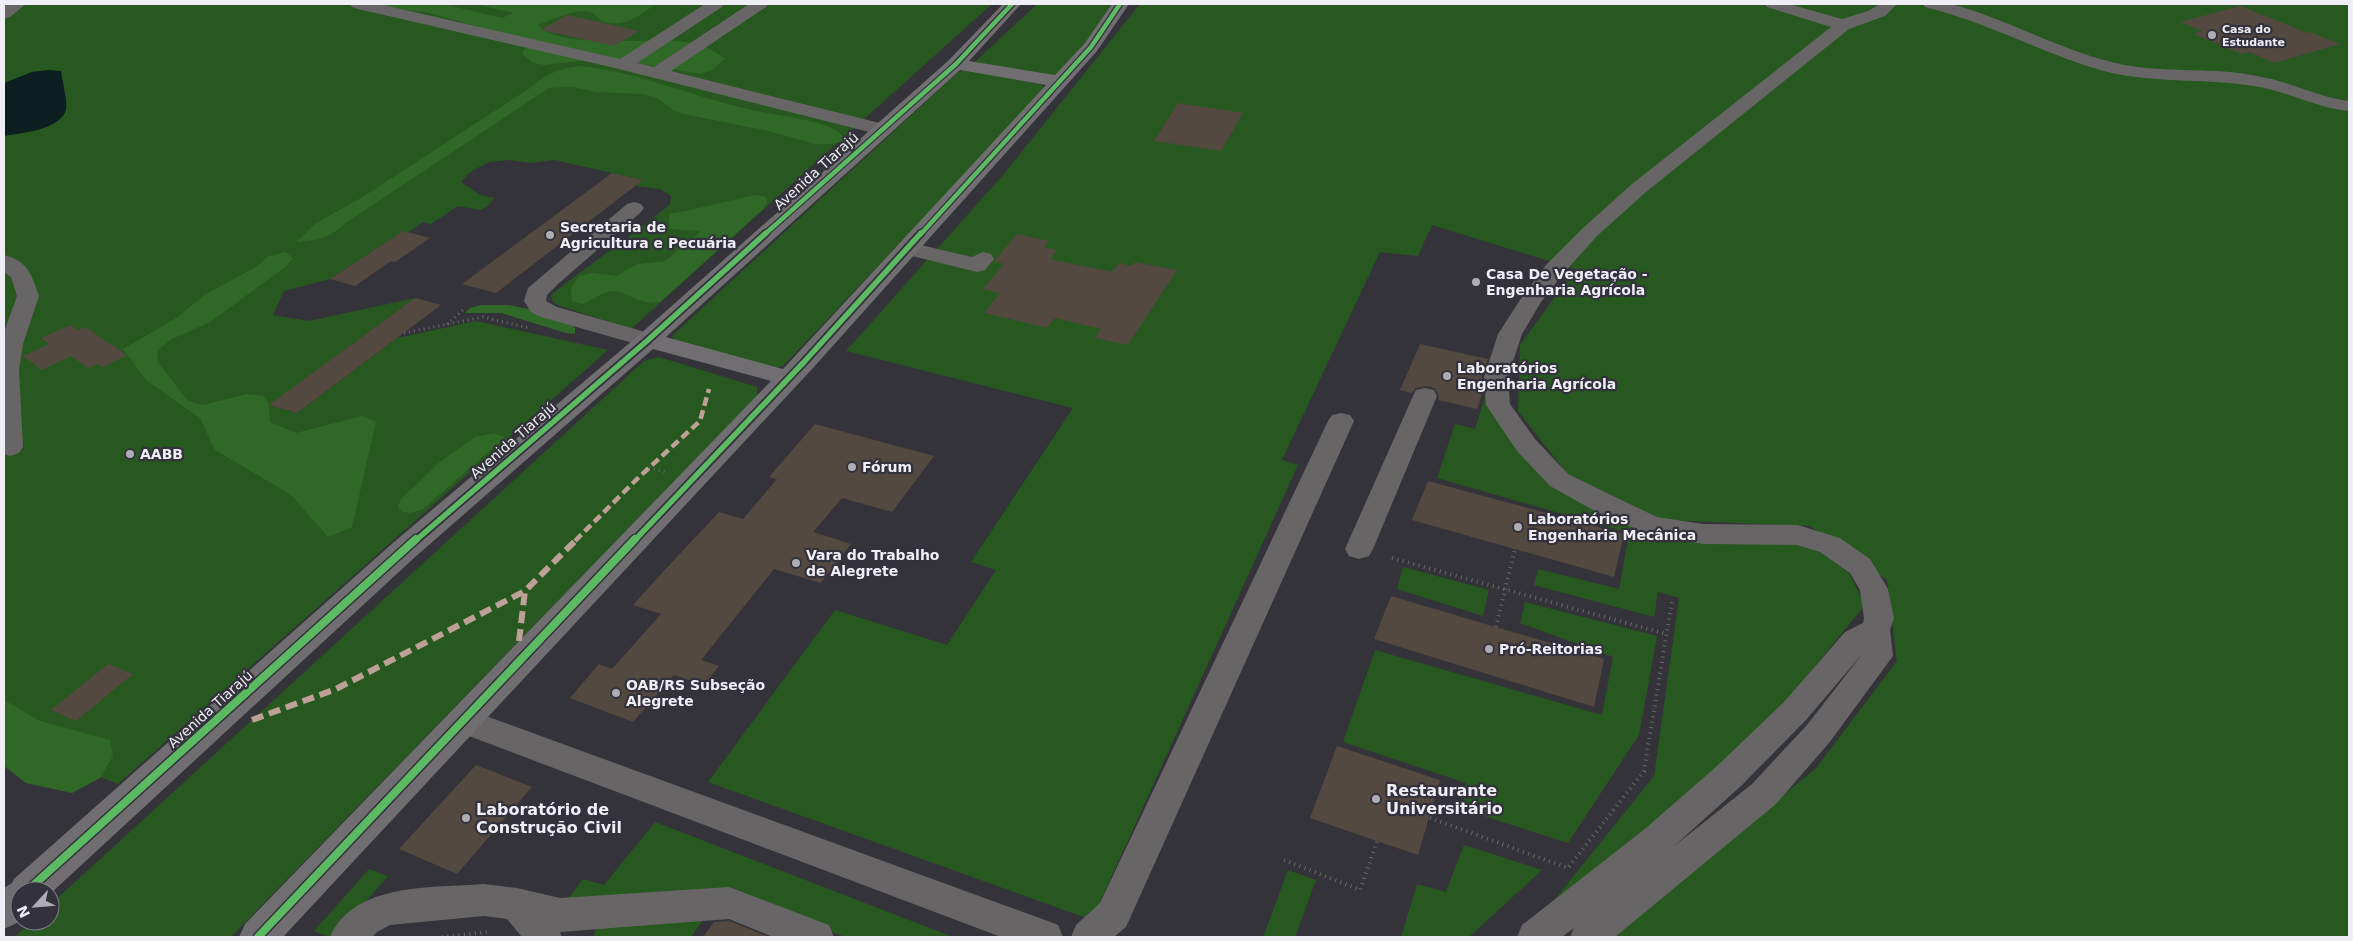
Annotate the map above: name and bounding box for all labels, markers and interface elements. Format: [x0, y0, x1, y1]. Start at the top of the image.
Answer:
place label: Casa do Estudante [2222, 23, 2285, 49]
marker: Casa do Estudante [2206, 29, 2218, 41]
street label: Avenida Tiarajú [771, 129, 861, 213]
place label: Secretaria de Agricultura e Pecuária [560, 219, 737, 251]
marker: Secretaria de Agricultura e Pecuária [544, 229, 556, 241]
place label: Casa De Vegetação - Engenharia Agrícola [1486, 266, 1648, 298]
marker: Casa De Vegetação - Engenharia Agrícola [1470, 276, 1482, 288]
place label: Laboratórios Engenharia Agrícola [1457, 360, 1616, 392]
marker: Laboratórios Engenharia Agrícola [1441, 370, 1453, 382]
street label: Avenida Tiarajú [467, 399, 559, 481]
place label: AABB [140, 446, 183, 462]
marker: AABB [124, 448, 136, 460]
place label: Fórum [862, 459, 912, 475]
marker: Fórum [846, 461, 858, 473]
place label: Laboratórios Engenharia Mecânica [1528, 511, 1696, 543]
marker: Laboratórios Engenharia Mecânica [1512, 521, 1524, 533]
place label: Vara do Trabalho de Alegrete [806, 547, 940, 579]
marker: Vara do Trabalho de Alegrete [790, 557, 802, 569]
place label: Pró-Reitorias [1499, 641, 1602, 657]
marker: Pró-Reitorias [1483, 643, 1495, 655]
street label: Avenida Tiarajú [165, 667, 255, 751]
place label: OAB/RS Subseção Alegrete [626, 677, 766, 709]
marker: OAB/RS Subseção Alegrete [610, 687, 622, 699]
place label: Restaurante Universitário [1386, 781, 1503, 818]
marker: Restaurante Universitário [1370, 793, 1382, 805]
place label: Laboratório de Construção Civil [476, 800, 622, 837]
marker: Laboratório de Construção Civil [460, 812, 472, 824]
north arrow [10, 881, 60, 931]
text: N [14, 903, 33, 920]

